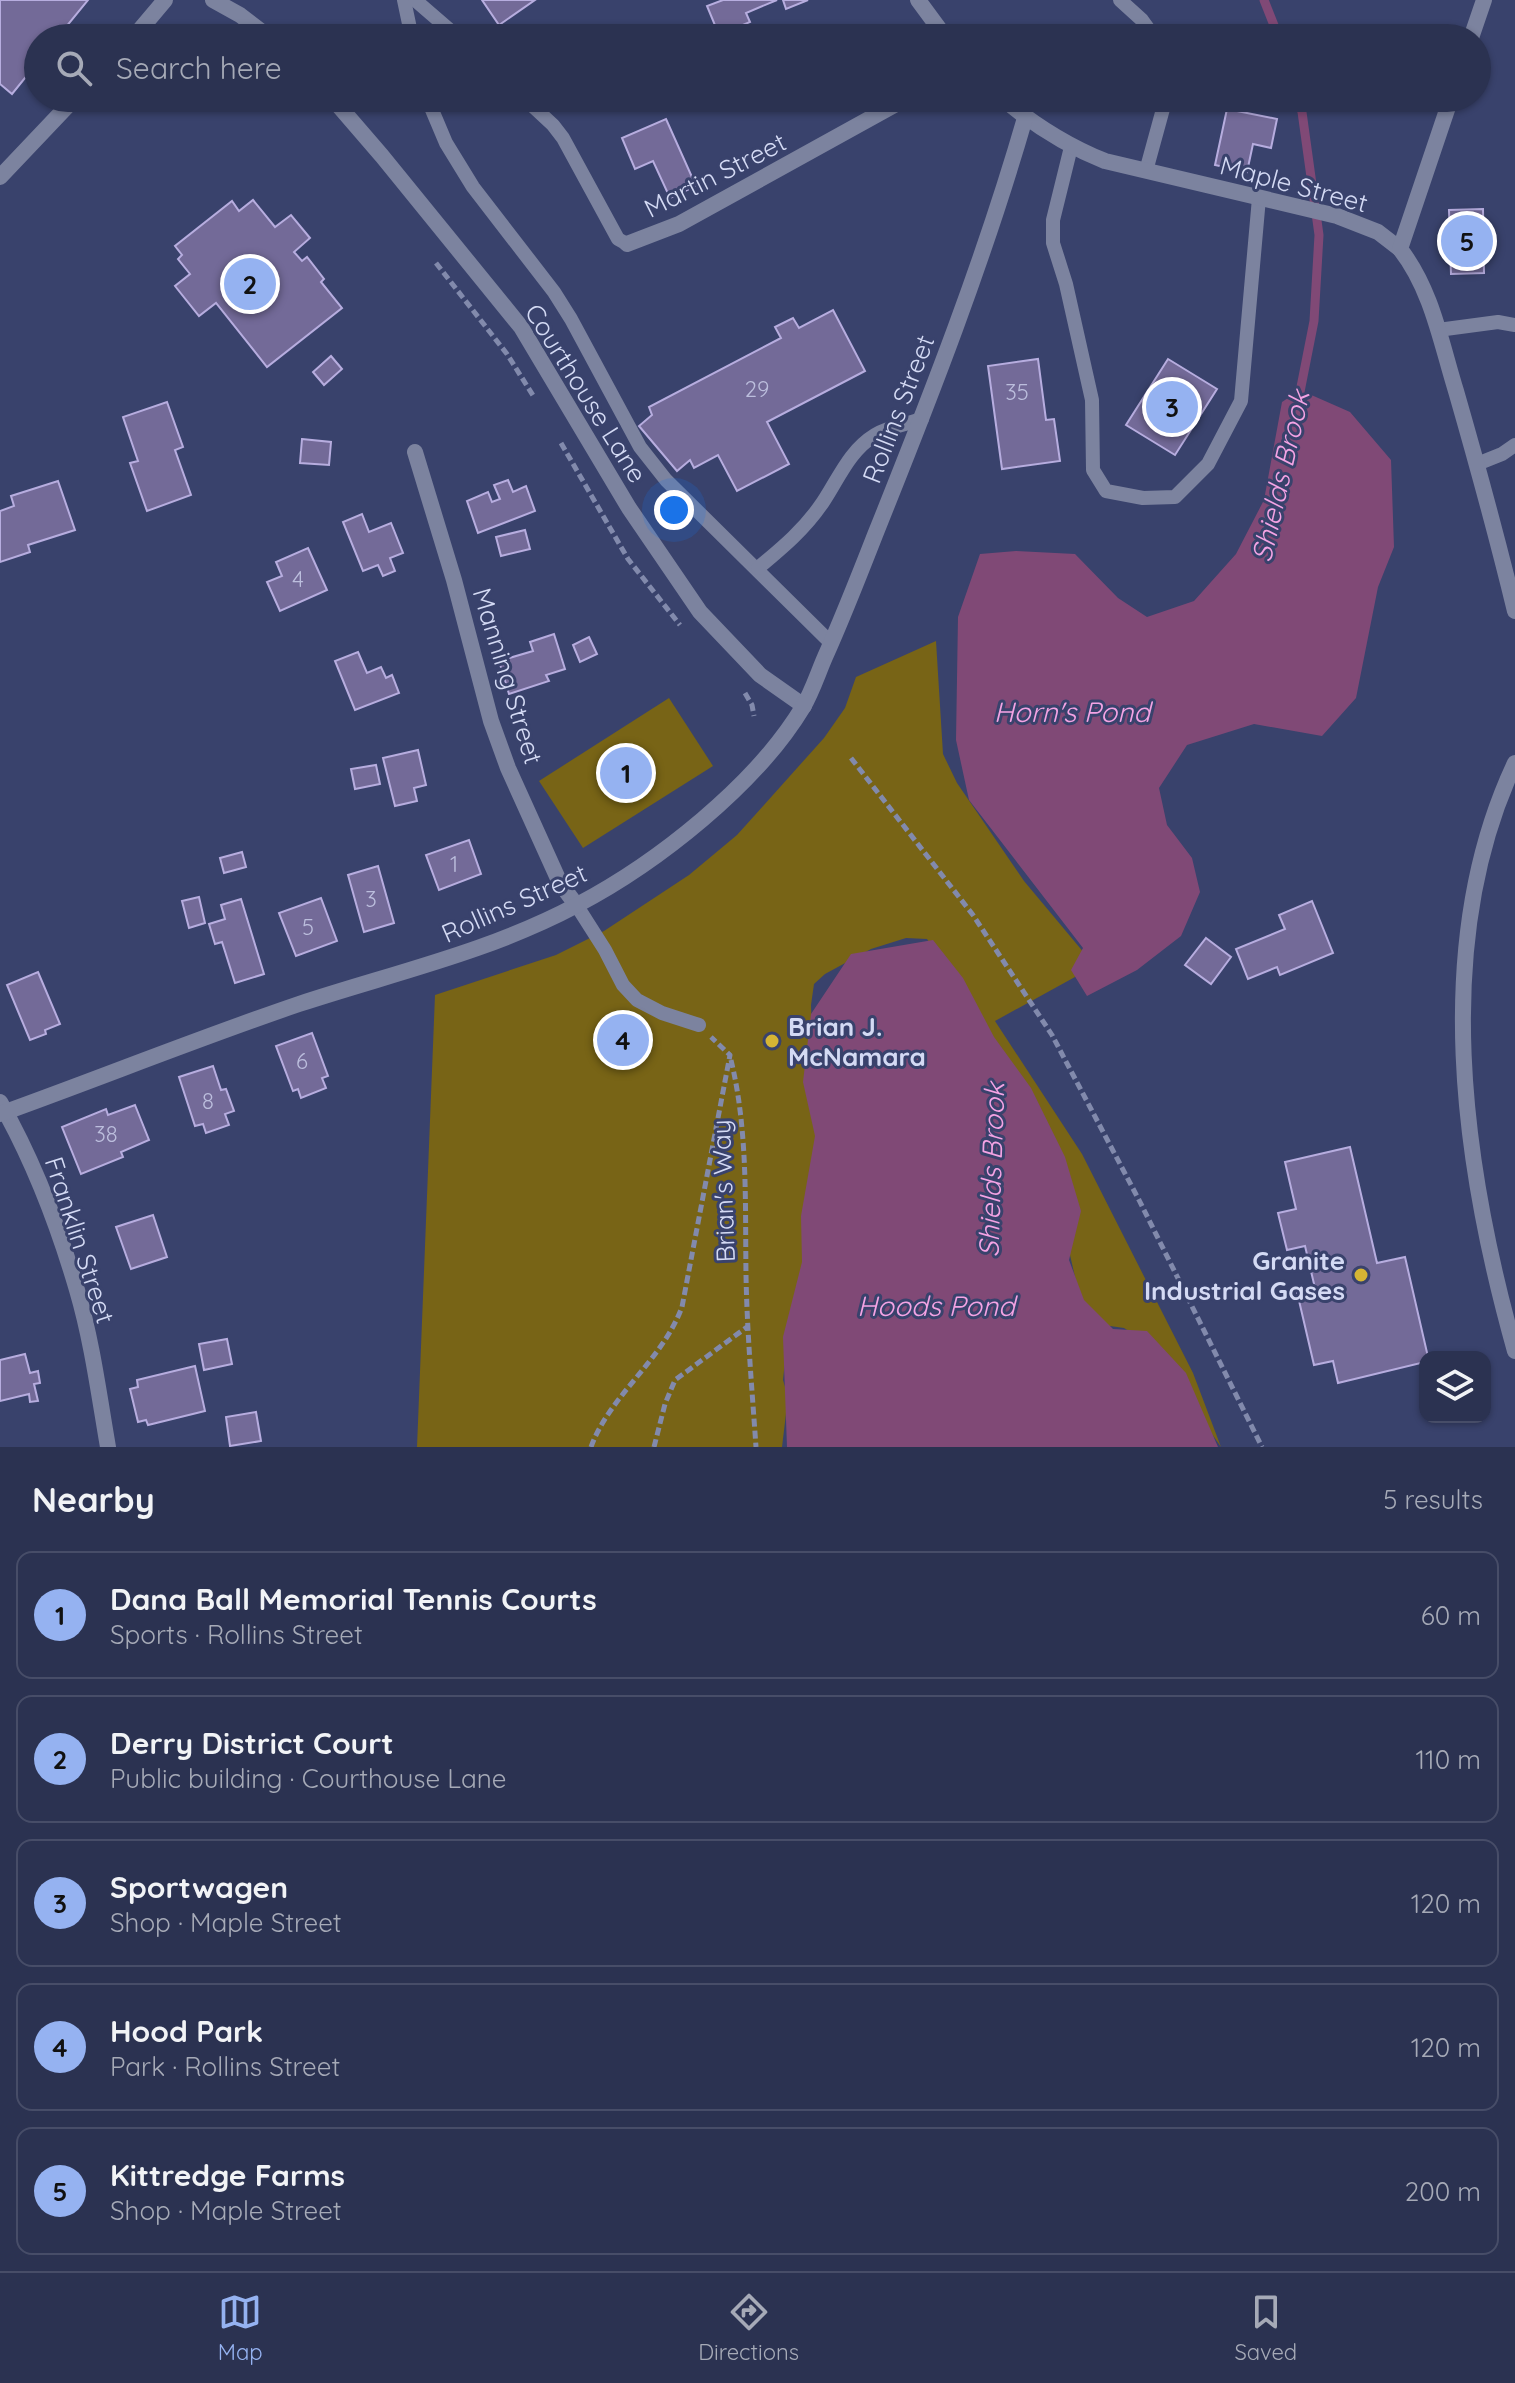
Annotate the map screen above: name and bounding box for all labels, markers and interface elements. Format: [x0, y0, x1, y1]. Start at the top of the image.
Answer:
search box [24, 24, 1491, 112]
icon: search [52, 46, 96, 90]
text: Search here [116, 49, 282, 87]
street label: Martin Street [639, 125, 791, 225]
street label: Maple Street [1217, 148, 1371, 220]
pin: 5 [1441, 211, 1493, 271]
pin: 2 [224, 254, 276, 314]
street label: Courthouse Lane [518, 297, 654, 489]
street label: Rollins Street [855, 330, 941, 488]
house number: 29 [745, 375, 769, 403]
pin: 3 [1146, 377, 1198, 437]
house number: 35 [1005, 378, 1029, 406]
water label: Shields Brook [1243, 384, 1317, 565]
your location [654, 490, 694, 530]
house number: 4 [292, 565, 304, 593]
street label: Manning Street [466, 584, 550, 768]
water label: Horn's Pond [994, 694, 1153, 729]
pin: 1 [600, 743, 652, 803]
house number: 1 [450, 850, 458, 878]
street label: Rollins Street [436, 856, 592, 950]
house number: 3 [365, 885, 377, 913]
house number: 5 [302, 913, 314, 941]
pin: 4 [597, 1010, 649, 1070]
place label: Brian J. McNamara [788, 1010, 926, 1073]
marker: Brian J. McNamara [763, 1032, 781, 1050]
house number: 6 [296, 1047, 308, 1075]
water label: Shields Brook [970, 1079, 1012, 1258]
house number: 8 [202, 1087, 214, 1115]
street label: Brian's Way [704, 1119, 742, 1263]
house number: 38 [94, 1120, 118, 1148]
street label: Franklin Street [38, 1152, 122, 1328]
place label: Granite Industrial Gases [1144, 1244, 1345, 1307]
marker: Granite Industrial Gases [1352, 1266, 1370, 1284]
water label: Hoods Pond [857, 1288, 1018, 1323]
map controls [1419, 1351, 1491, 1423]
button: layers [1419, 1351, 1491, 1423]
text: Nearby [32, 1478, 155, 1521]
text: 5 results [1383, 1483, 1483, 1516]
text: Dana Ball Memorial Tennis Courts [110, 1580, 597, 1618]
text: 1 [55, 1599, 65, 1632]
text: 60 m [1421, 1599, 1481, 1632]
text: Sports · Rollins Street [110, 1618, 363, 1651]
text: Derry District Court [110, 1724, 394, 1762]
text: 2 [53, 1743, 67, 1776]
text: 110 m [1415, 1743, 1481, 1776]
text: Public building · Courthouse Lane [110, 1762, 507, 1795]
text: Sportwagen [110, 1868, 288, 1906]
text: 3 [53, 1887, 67, 1920]
text: 120 m [1411, 1887, 1481, 1920]
text: Shop · Maple Street [110, 1906, 342, 1939]
text: Hood Park [110, 2012, 263, 2050]
text: 4 [52, 2031, 68, 2064]
text: 120 m [1411, 2031, 1481, 2064]
text: Park · Rollins Street [110, 2050, 340, 2083]
text: Kittredge Farms [110, 2156, 345, 2194]
text: 5 [53, 2175, 67, 2208]
text: 200 m [1405, 2175, 1481, 2208]
text: Shop · Maple Street [110, 2194, 342, 2227]
tab: Map [218, 2290, 263, 2366]
tab: Directions [698, 2290, 799, 2366]
tab: Saved [1234, 2290, 1297, 2366]

